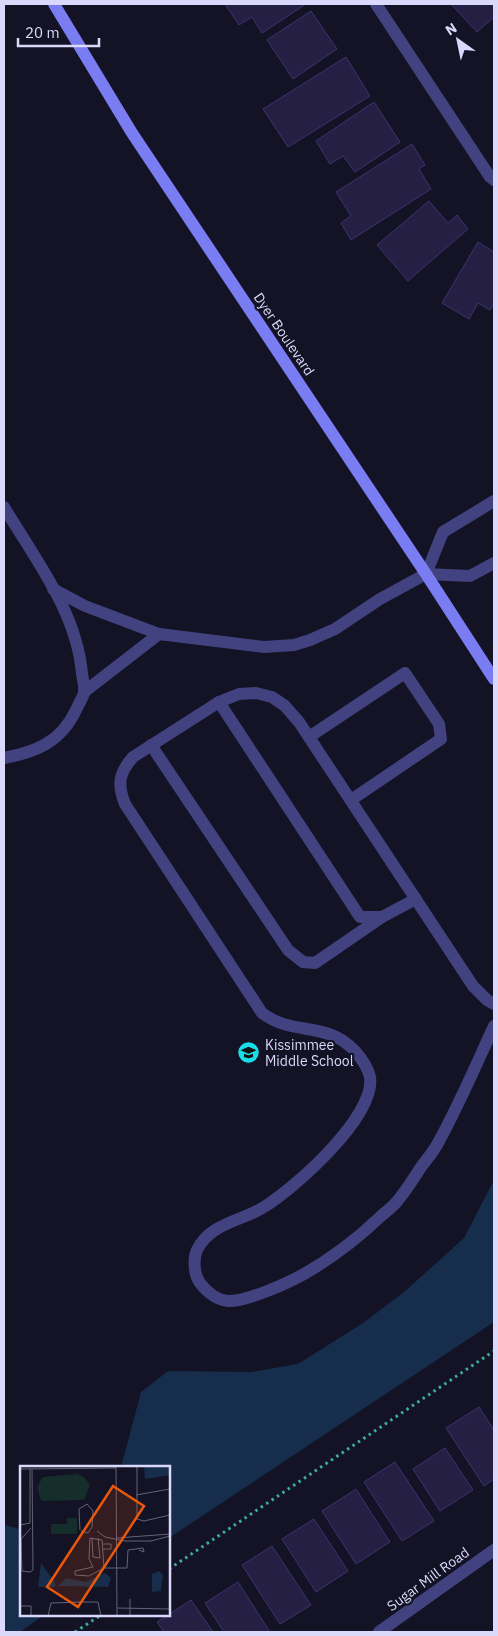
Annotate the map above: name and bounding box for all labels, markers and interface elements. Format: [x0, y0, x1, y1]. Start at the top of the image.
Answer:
scale bar [18, 15, 99, 47]
north arrow [433, 15, 483, 65]
text: N [442, 19, 460, 39]
text: 20 m [25, 23, 60, 42]
street label: Dyer Boulevard [250, 289, 318, 379]
place label: Kissimmee Middle School [265, 1036, 354, 1070]
school or university icon: Kissimmee Middle School [237, 1041, 261, 1065]
inset map [20, 1466, 170, 1616]
street label: Sugar Mill Road [383, 1543, 473, 1615]

